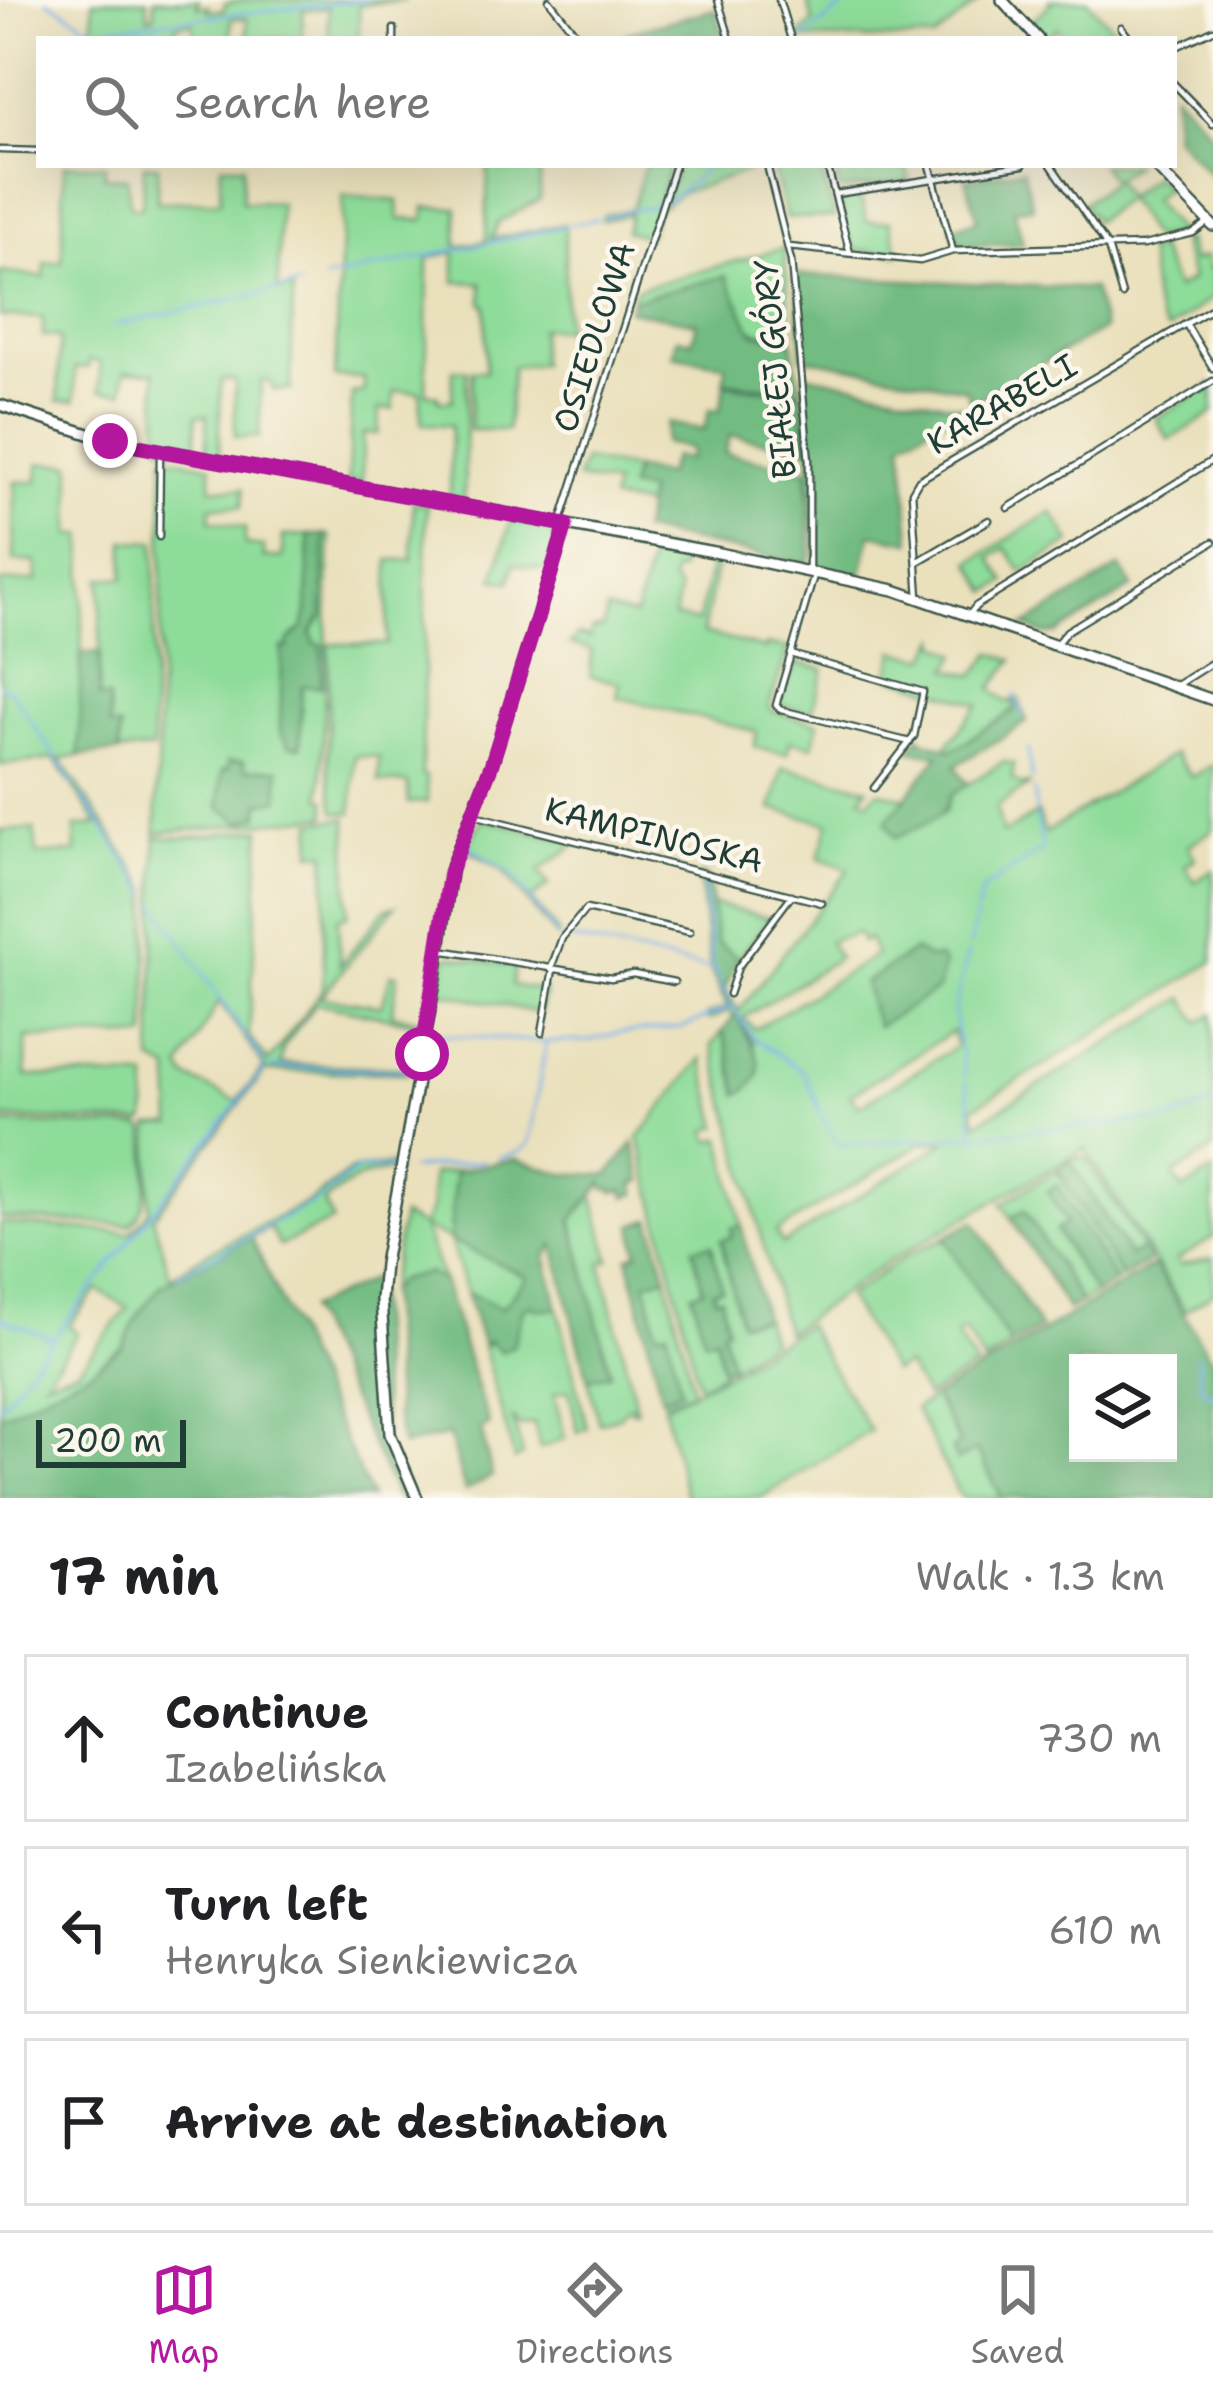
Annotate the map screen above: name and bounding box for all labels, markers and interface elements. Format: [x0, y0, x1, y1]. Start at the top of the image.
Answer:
search box [36, 36, 1177, 168]
icon: search [78, 69, 144, 135]
text: Search here [174, 72, 431, 132]
street label: OSIEDLOWA [542, 236, 646, 438]
street label: BIAŁEJ GÓRY [743, 257, 807, 480]
street label: KARABELI [919, 343, 1085, 465]
route end [83, 414, 137, 468]
street label: KAMPINOSKA [540, 786, 768, 884]
route start [395, 1027, 449, 1081]
map controls [1069, 1354, 1177, 1462]
button: layers [1069, 1354, 1177, 1462]
scale bar [36, 1414, 186, 1467]
text: 200 m [54, 1418, 162, 1463]
text: 17 min [48, 1542, 219, 1610]
text: Walk · 1.3 km [916, 1550, 1165, 1602]
text: Continue [165, 1682, 369, 1742]
icon: ahead [51, 1705, 117, 1771]
text: 730 m [1037, 1712, 1162, 1764]
text: Izabelińska [165, 1742, 386, 1794]
text: Turn left [165, 1874, 368, 1934]
icon: left [51, 1897, 117, 1963]
text: 610 m [1048, 1904, 1162, 1956]
text: Henryka Sienkiewicza [165, 1934, 577, 1986]
icon: arrive [51, 2089, 117, 2155]
text: Arrive at destination [165, 2092, 668, 2152]
tab: Map [149, 2257, 219, 2374]
tab: Directions [516, 2257, 674, 2374]
tab: Saved [971, 2257, 1064, 2374]

